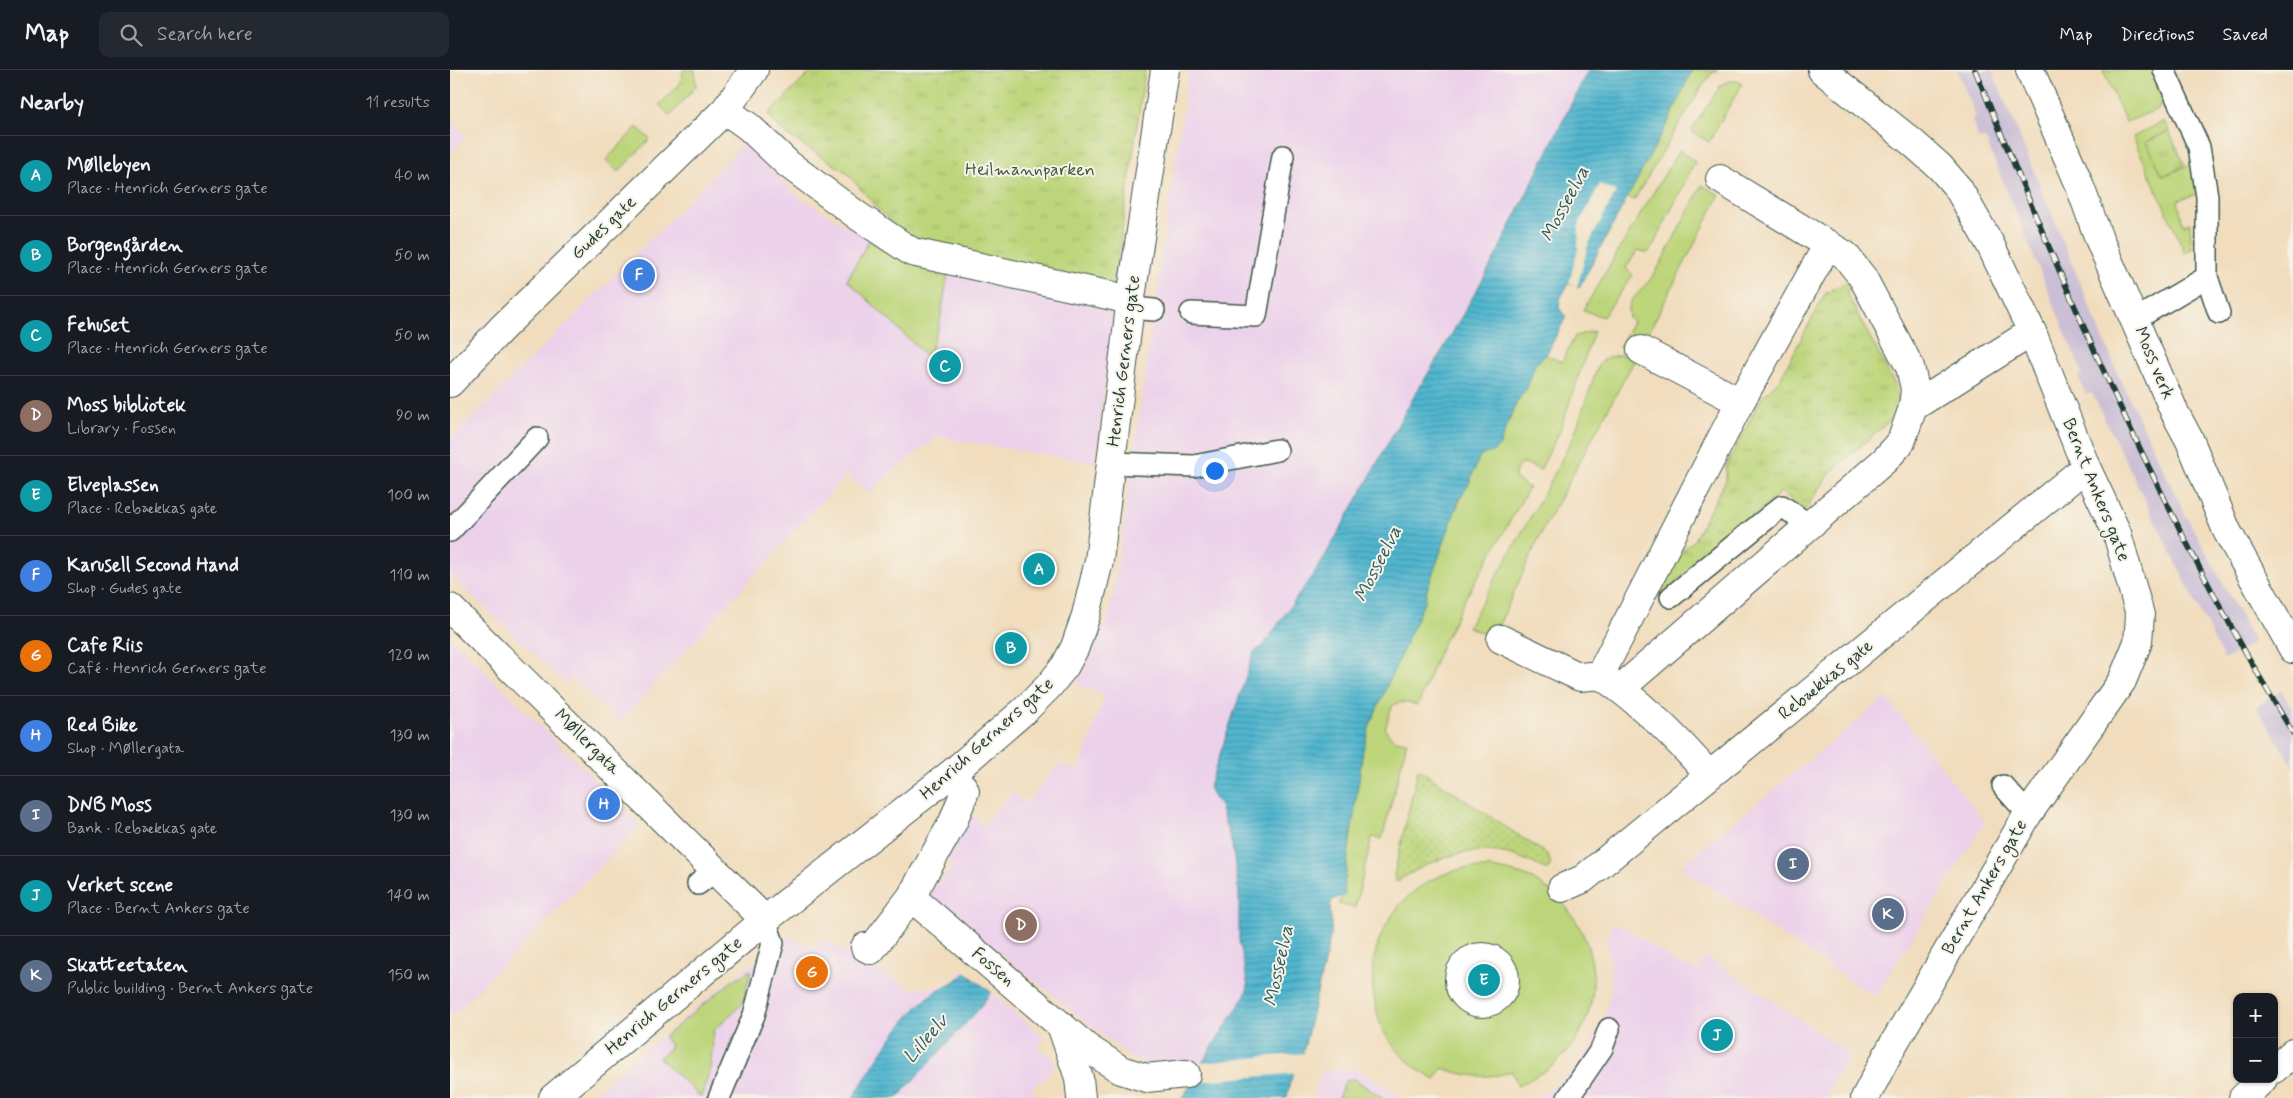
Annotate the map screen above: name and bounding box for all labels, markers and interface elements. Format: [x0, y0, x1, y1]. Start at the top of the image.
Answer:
search box [99, 12, 449, 57]
text: Map [25, 19, 69, 50]
icon: search [117, 21, 145, 49]
text: Search here [157, 22, 253, 47]
text: Map [2060, 23, 2093, 47]
text: Directions [2121, 23, 2195, 47]
text: Saved [2223, 23, 2268, 47]
text: Nearby [20, 89, 84, 117]
text: 11 results [365, 92, 430, 113]
text: Møllebyen [67, 153, 151, 178]
park label: Heilmannparken [965, 158, 1095, 182]
water label: Mosseelva [1535, 162, 1595, 246]
text: A [31, 165, 41, 186]
text: 40 m [394, 165, 430, 186]
text: Place · Henrich Gerners gate [67, 178, 268, 199]
street label: Gudes gate [566, 191, 642, 265]
text: Borgengården [67, 233, 183, 258]
text: B [31, 245, 41, 266]
text: 50 m [394, 245, 430, 266]
pin: F [623, 256, 655, 294]
text: Place · Henrich Gerners gate [67, 258, 268, 279]
street label: Henrich Gerners gate [1102, 274, 1147, 448]
text: Fehuset [67, 313, 130, 338]
street label: Moss verk [2128, 323, 2180, 403]
text: C [30, 325, 42, 346]
text: 50 m [394, 325, 430, 346]
text: Place · Henrich Gerners gate [67, 338, 268, 359]
pin: C [929, 347, 961, 385]
text: Moss bibliotek [67, 393, 186, 418]
text: D [30, 405, 42, 426]
text: 90 m [396, 405, 430, 426]
street label: Bernt Ankers gate [2055, 415, 2136, 565]
text: Library · Fossen [67, 418, 176, 439]
your location [1202, 458, 1228, 484]
text: Elveplassen [67, 473, 159, 498]
text: E [31, 485, 41, 506]
text: 100 m [387, 485, 430, 506]
text: Place · Rebækkas gate [67, 498, 217, 519]
water label: Mosseelva [1348, 522, 1408, 606]
pin: A [1023, 550, 1055, 588]
text: Karusell Second Hand [67, 553, 239, 578]
text: F [32, 565, 40, 586]
text: 110 m [389, 565, 430, 586]
text: Shop · Gudes gate [67, 578, 182, 599]
pin: B [995, 629, 1027, 667]
text: Cafe Riis [67, 633, 143, 658]
street label: Rebækkas gate [1774, 634, 1878, 726]
text: G [31, 645, 41, 666]
text: 120 m [388, 645, 430, 666]
text: Café · Henrich Gerners gate [67, 658, 266, 679]
street label: Henrich Gerners gate [915, 672, 1060, 806]
street label: Møllergata [549, 704, 626, 781]
text: Red Bike [67, 713, 138, 738]
text: H [31, 725, 41, 746]
text: 130 m [389, 725, 430, 746]
text: Shop · Møllergata [67, 738, 184, 759]
pin: H [588, 785, 620, 823]
text: DNB Moss [67, 793, 152, 818]
text: I [32, 805, 40, 826]
text: 130 m [389, 805, 430, 826]
street label: Bernt Ankers gate [1937, 815, 2034, 959]
text: Bank · Rebækkas gate [67, 818, 217, 839]
pin: I [1777, 845, 1809, 883]
text: Verket scene [67, 873, 173, 898]
text: J [31, 885, 41, 906]
text: 140 m [386, 885, 430, 906]
pin: K [1872, 895, 1904, 933]
text: Place · Bernt Ankers gate [67, 898, 250, 919]
pin: D [1005, 906, 1037, 944]
water label: Mosseelva [1258, 923, 1300, 1009]
street label: Henrich Gerners gate [600, 931, 748, 1061]
street label: Fossen [966, 942, 1020, 992]
text: Skatteetaten [67, 953, 187, 978]
pin: G [796, 953, 828, 991]
pin: E [1468, 961, 1500, 999]
text: K [30, 965, 42, 986]
text: 150 m [388, 965, 430, 986]
text: Public building · Bernt Ankers gate [67, 978, 313, 999]
map controls [2233, 993, 2278, 1083]
button: + [2233, 993, 2278, 1038]
water label: Lilleelv [898, 1008, 955, 1069]
pin: J [1701, 1016, 1733, 1054]
button: − [2233, 1038, 2278, 1083]

